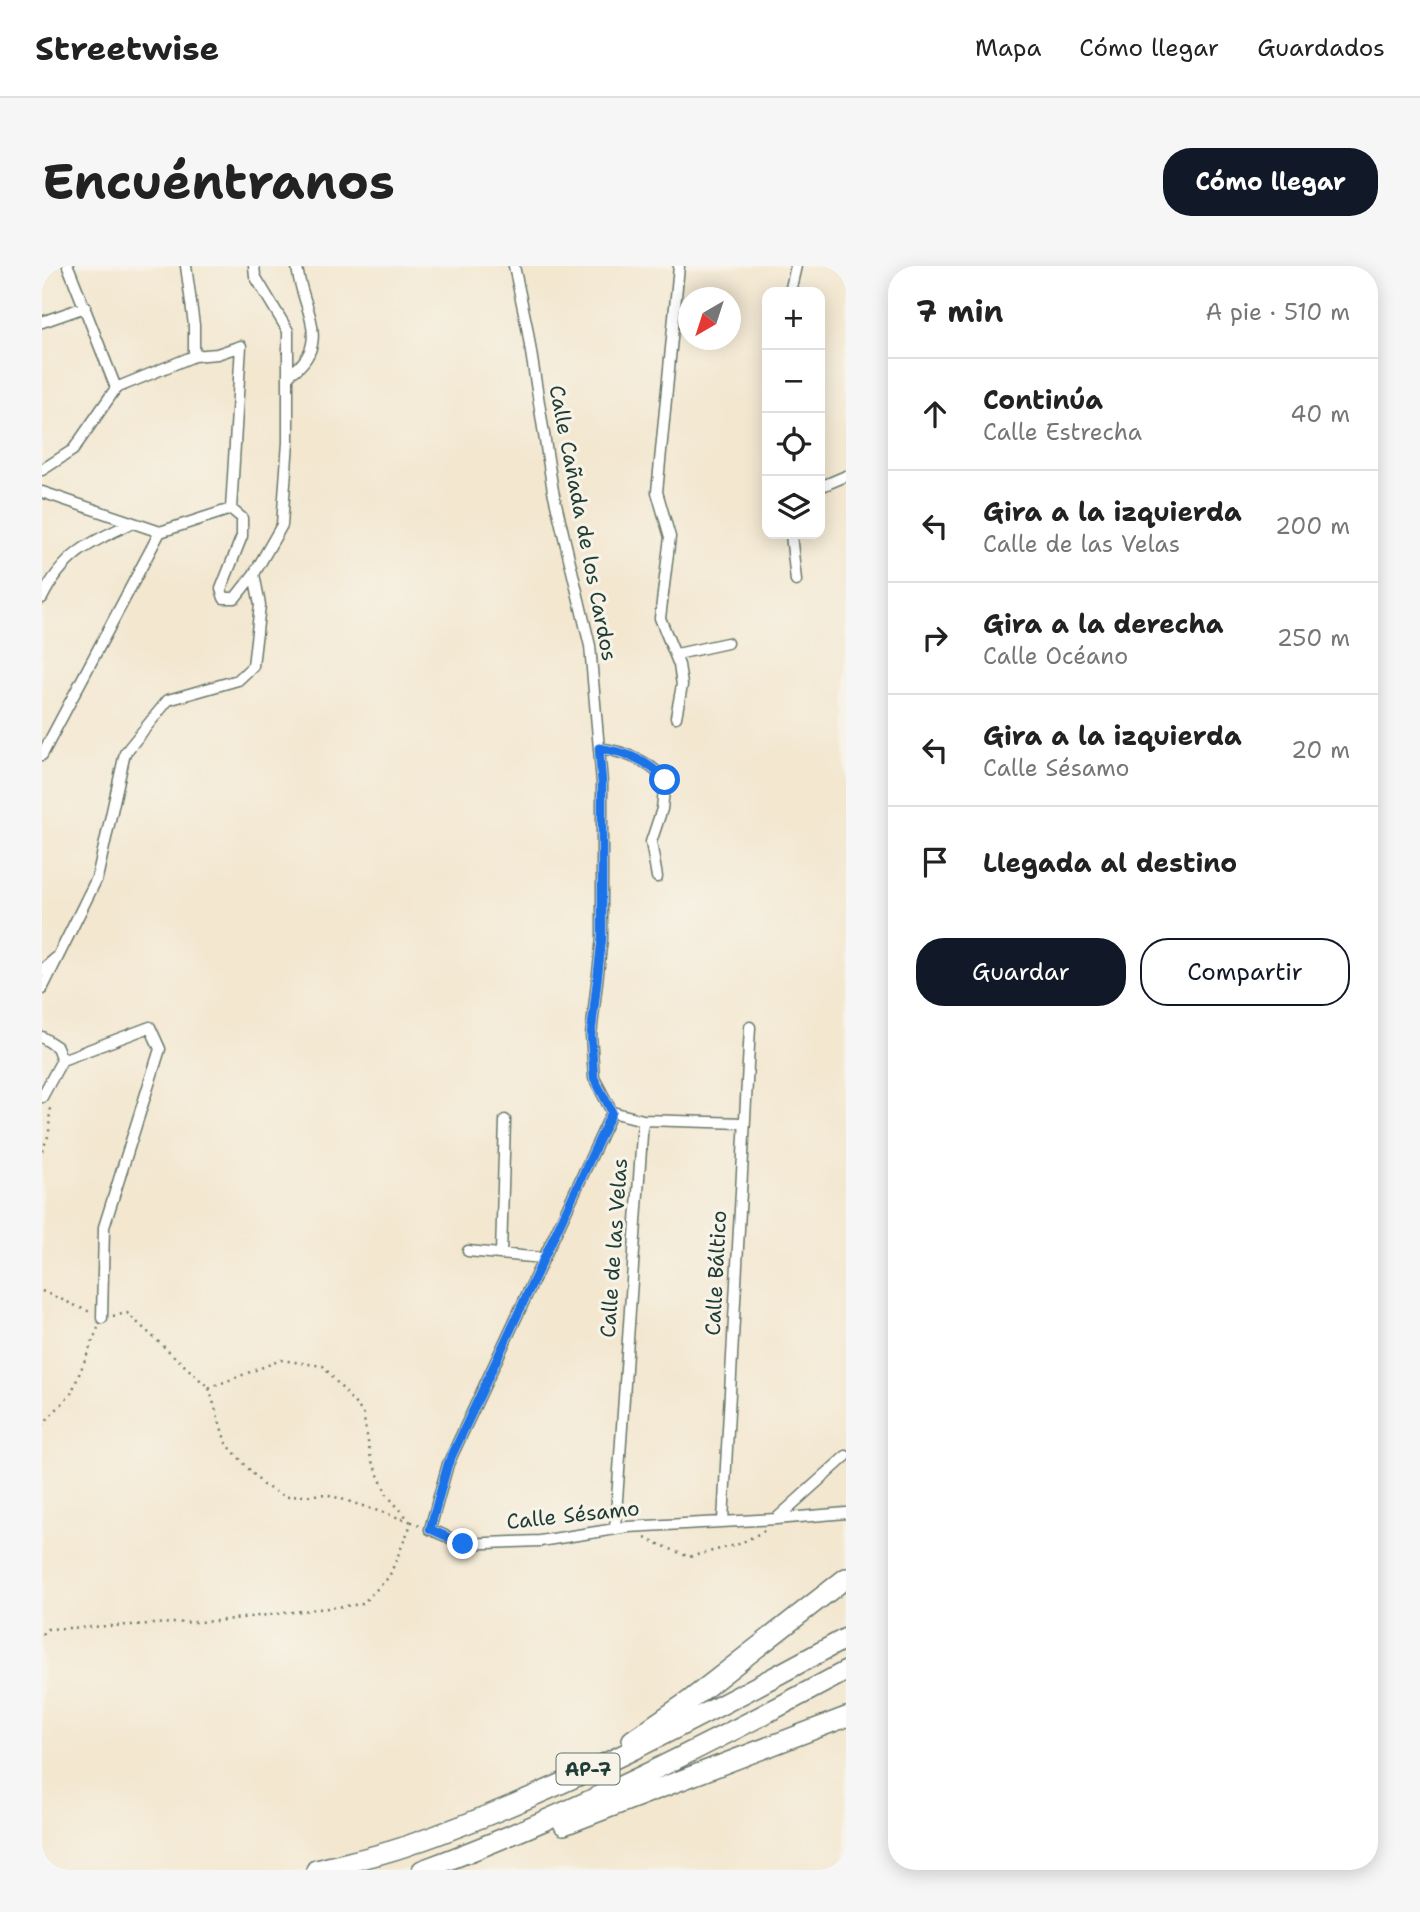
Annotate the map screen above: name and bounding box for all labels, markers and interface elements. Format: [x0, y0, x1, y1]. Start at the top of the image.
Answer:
text: Streetwise [35, 26, 219, 71]
text: Mapa [975, 32, 1041, 64]
text: Cómo llegar [1079, 32, 1219, 64]
text: Guardados [1257, 32, 1385, 64]
button: Cómo llegar [1163, 148, 1378, 216]
text: Encuéntranos [42, 149, 395, 215]
north arrow [678, 287, 741, 350]
map controls [762, 287, 825, 539]
button: + [762, 287, 825, 350]
text: 7 min [916, 291, 1003, 332]
text: A pie · 510 m [1206, 297, 1350, 327]
button: − [762, 350, 825, 413]
text: Continúa [983, 382, 1103, 417]
street label: Calle Cañada de los Cardos [542, 383, 624, 663]
icon: ahead [916, 395, 954, 433]
text: 40 m [1290, 399, 1350, 429]
button: locate [762, 413, 825, 476]
text: Calle Estrecha [983, 417, 1142, 447]
button: layers [762, 476, 825, 539]
text: Gira a la izquierda [983, 494, 1242, 529]
icon: left [916, 507, 954, 545]
text: 200 m [1275, 511, 1350, 541]
text: Calle de las Velas [983, 529, 1180, 559]
text: Gira a la derecha [983, 606, 1224, 641]
icon: right [916, 619, 954, 657]
text: 250 m [1277, 623, 1350, 653]
text: Calle Océano [983, 641, 1128, 671]
text: Gira a la izquierda [983, 718, 1242, 753]
icon: left [916, 731, 954, 769]
text: 20 m [1291, 735, 1350, 765]
text: Calle Sésamo [983, 753, 1130, 783]
route start [649, 764, 680, 795]
icon: arrive [916, 843, 954, 881]
text: Llegada al destino [983, 845, 1237, 880]
button: Guardar [916, 938, 1126, 1006]
button: Compartir [1140, 938, 1350, 1006]
street label: Calle de las Velas [594, 1157, 634, 1339]
street label: Calle Báltico [699, 1210, 733, 1336]
street label: Calle Sésamo [505, 1494, 641, 1536]
route end [447, 1528, 478, 1559]
road number: AP-7 [556, 1754, 620, 1784]

